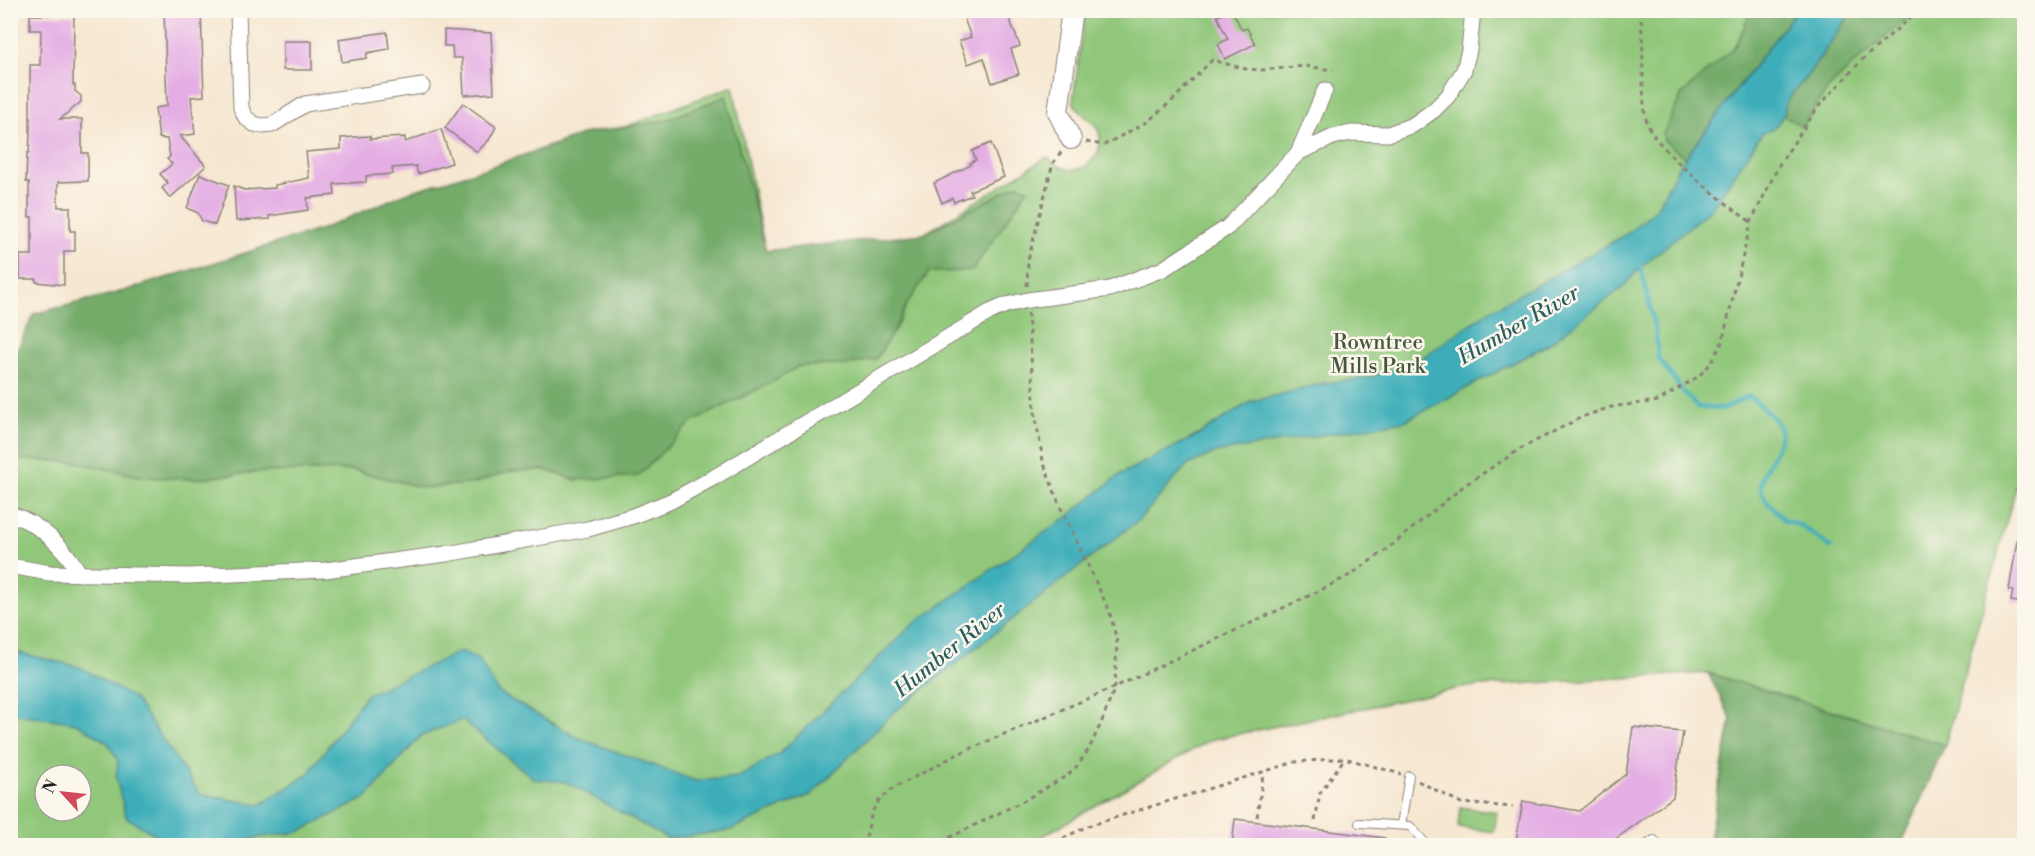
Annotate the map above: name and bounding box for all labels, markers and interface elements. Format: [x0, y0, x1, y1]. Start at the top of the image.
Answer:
water label: Humber River [1452, 279, 1585, 372]
park label: Rowntree Mills Park [1330, 330, 1427, 380]
water label: Humber River [888, 596, 1012, 704]
north arrow [33, 763, 93, 823]
text: N [39, 776, 62, 797]

